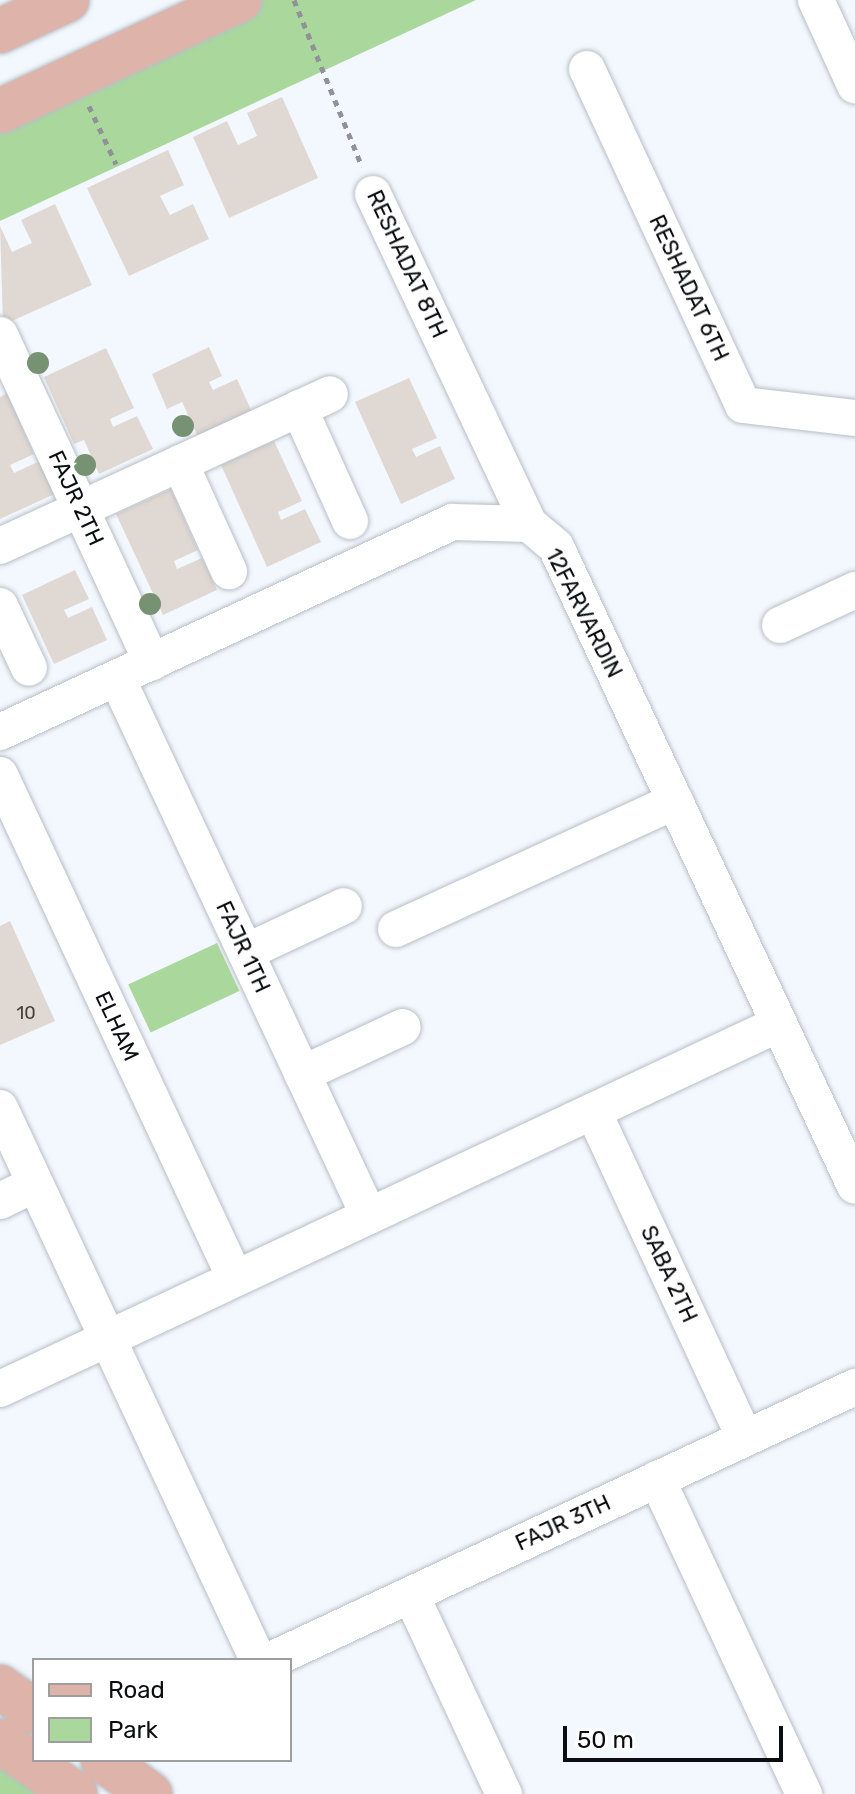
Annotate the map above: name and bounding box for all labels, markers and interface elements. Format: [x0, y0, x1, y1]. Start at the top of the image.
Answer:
street label: RESHADAT 8TH [361, 186, 453, 342]
street label: RESHADAT 6TH [643, 210, 735, 366]
street label: FAJR 2TH [43, 446, 109, 550]
street label: 12FARVARDIN [540, 544, 628, 682]
street label: FAJR 1TH [210, 897, 276, 997]
street label: ELHAM [89, 987, 145, 1065]
house number: 10 [16, 1002, 36, 1024]
street label: SABA 2TH [635, 1221, 703, 1327]
street label: FAJR 3TH [511, 1490, 615, 1556]
legend [32, 1658, 292, 1762]
text: Road [108, 1676, 165, 1704]
scale bar [567, 1710, 787, 1760]
text: Park [108, 1716, 158, 1744]
text: 50 m [577, 1726, 634, 1754]

